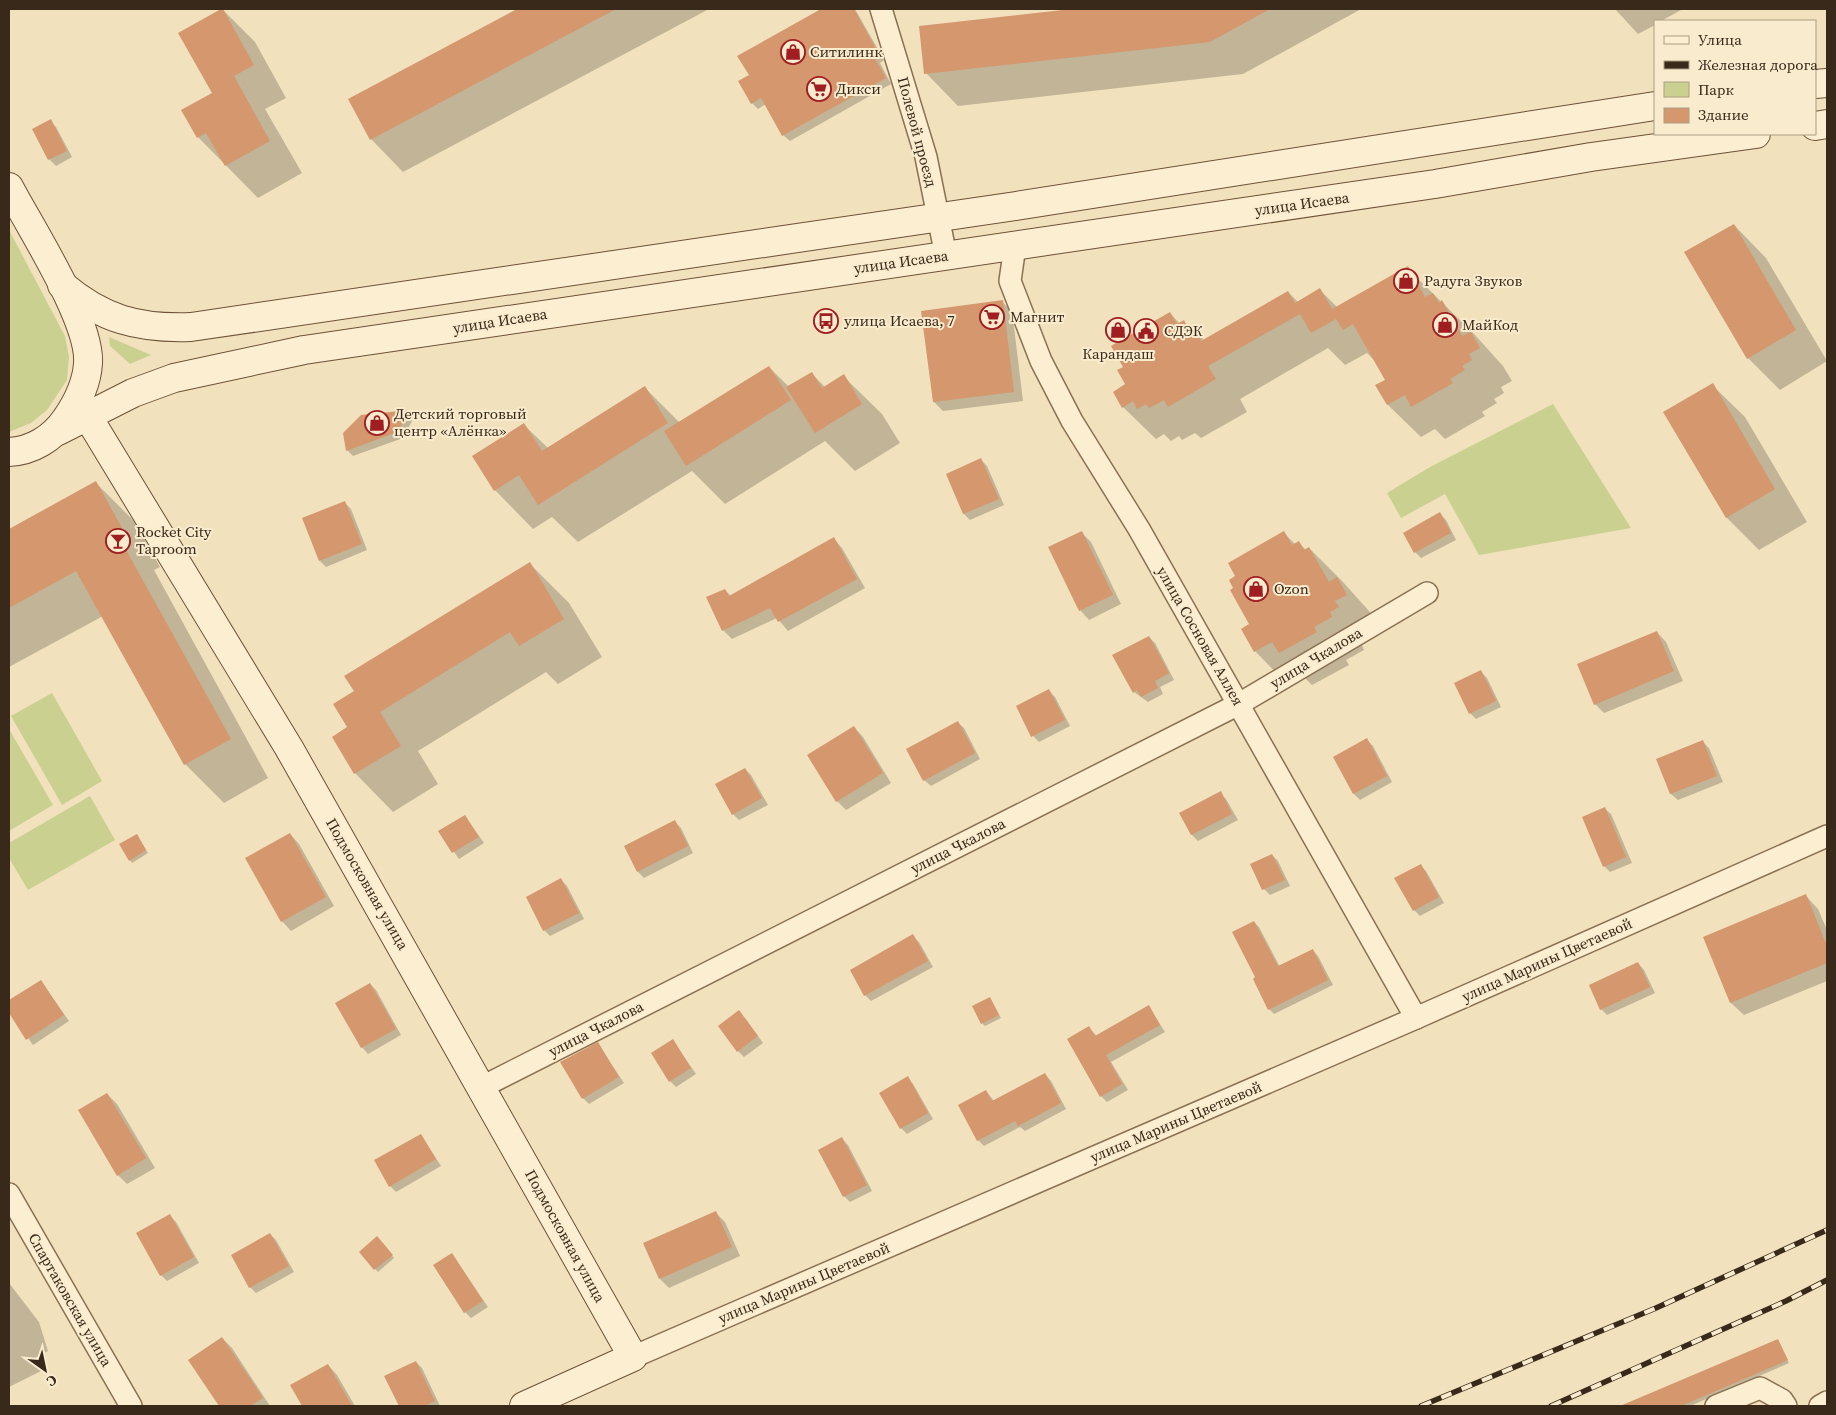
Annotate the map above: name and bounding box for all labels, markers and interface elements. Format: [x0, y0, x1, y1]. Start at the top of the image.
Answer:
legend [1654, 20, 1816, 135]
text: Улица [1698, 29, 1742, 50]
shop icon: Ситилинк [780, 39, 806, 65]
place label: Ситилинк [810, 41, 883, 62]
text: Железная дорога [1698, 54, 1818, 75]
street label: Полевой проезд [893, 74, 942, 190]
supermarket icon: Дикси [806, 76, 832, 102]
place label: Дикси [836, 78, 881, 99]
text: Парк [1698, 79, 1734, 100]
text: Здание [1698, 104, 1749, 125]
street label: улица Исаева [1253, 186, 1351, 221]
street label: улица Исаева [852, 244, 950, 279]
shop icon: Радуга Звуков [1393, 268, 1419, 294]
place label: Радуга Звуков [1424, 270, 1522, 291]
street label: улица Исаева [451, 303, 549, 338]
supermarket icon: Магнит [979, 304, 1005, 330]
place label: Магнит [1010, 306, 1065, 327]
bus stop icon: улица Исаева, 7 [813, 308, 839, 334]
place label: улица Исаева, 7 [844, 310, 955, 331]
shop icon: МайКод [1432, 312, 1458, 338]
place label: МайКод [1462, 314, 1519, 335]
shop icon: Карандаш [1105, 317, 1131, 343]
public building icon: СДЭК [1133, 318, 1159, 344]
place label: СДЭК [1164, 320, 1203, 341]
place label: Карандаш [1082, 343, 1154, 364]
place label: Детский торговый центр «Алёнка» [394, 403, 527, 441]
shop icon: Детский торговый центр «Алёнка» [364, 410, 390, 436]
place label: Rocket City Taproom [136, 521, 212, 559]
bar icon: Rocket City Taproom [105, 528, 131, 554]
street label: улица Сосновая Аллея [1152, 562, 1249, 709]
shop icon: Ozon [1243, 576, 1269, 602]
place label: Ozon [1274, 578, 1309, 599]
street label: улица Чкалова [1266, 622, 1366, 693]
street label: улица Чкалова [907, 812, 1009, 879]
street label: Подмосковная улица [321, 814, 414, 954]
street label: улица Марины Цветаевой [1458, 912, 1636, 1007]
street label: улица Чкалова [545, 995, 647, 1062]
street label: улица Марины Цветаевой [1087, 1076, 1265, 1167]
street label: Подмосковная улица [520, 1165, 611, 1306]
street label: Спартаковская улица [24, 1229, 117, 1371]
street label: улица Марины Цветаевой [715, 1237, 893, 1328]
north arrow [20, 1345, 70, 1395]
text: С [43, 1370, 61, 1392]

